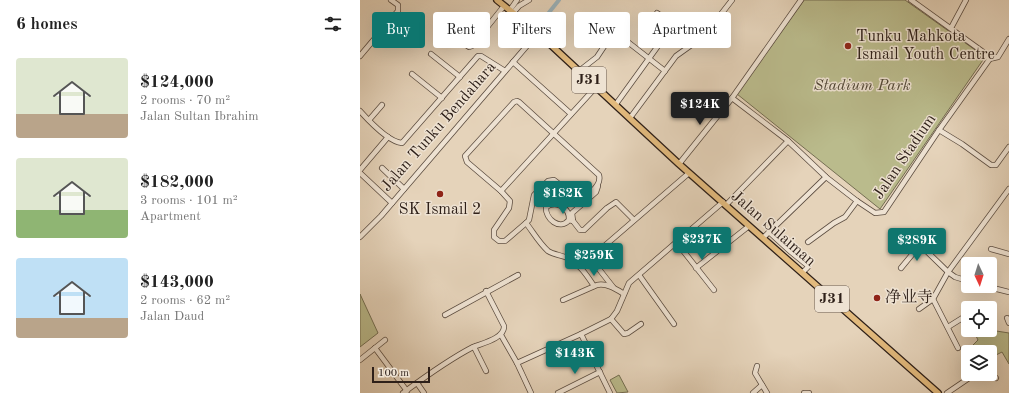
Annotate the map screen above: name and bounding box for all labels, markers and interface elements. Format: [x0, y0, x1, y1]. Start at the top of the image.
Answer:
chip: Buy [372, 12, 425, 48]
chip: Rent [433, 12, 490, 48]
chip: Filters [498, 12, 566, 48]
chip: New [574, 12, 630, 48]
chip: Apartment [638, 12, 731, 48]
icon: filters [322, 13, 344, 35]
text: 6 homes [16, 16, 78, 33]
place label: Tunku Mahkota Ismail Youth Centre [856, 29, 995, 63]
marker: Tunku Mahkota Ismail Youth Centre [843, 41, 853, 51]
street label: Jalan Tunku Bendahara [378, 59, 500, 195]
road number: J31 [572, 67, 606, 93]
icon: home [48, 74, 96, 122]
text: $124,000 [140, 74, 214, 91]
park label: Stadium Park [813, 78, 911, 94]
pin: $124K [672, 92, 728, 126]
text: 2 rooms · 70 m² [140, 94, 230, 107]
text: $124K [680, 98, 720, 111]
text: Jalan Sultan Ibrahim [140, 110, 259, 123]
street label: Jalan Stadium [871, 111, 940, 203]
icon: home [48, 174, 96, 222]
text: $182,000 [140, 174, 214, 191]
pin: $182K [535, 181, 591, 215]
text: $182K [543, 187, 583, 200]
street label: Jalan Sulaiman [728, 188, 819, 270]
marker: SK Ismail 2 [435, 189, 445, 199]
text: 3 rooms · 101 m² [140, 194, 238, 207]
place label: SK Ismail 2 [399, 202, 481, 218]
text: Apartment [140, 210, 201, 223]
pin: $237K [674, 227, 730, 261]
pin: $289K [889, 228, 945, 262]
text: $237K [682, 233, 722, 246]
text: $289K [897, 234, 937, 247]
pin: $259K [566, 243, 622, 277]
text: $259K [574, 249, 614, 262]
north arrow [961, 257, 997, 293]
map controls [961, 257, 997, 381]
icon: home [48, 274, 96, 322]
text: $143,000 [140, 274, 214, 291]
road number: J31 [815, 286, 849, 312]
place label: 净业寺 [885, 288, 933, 306]
marker: 净业寺 [872, 293, 882, 303]
text: 2 rooms · 62 m² [140, 294, 230, 307]
button: locate [961, 301, 997, 337]
text: Jalan Daud [140, 310, 204, 323]
pin: $143K [547, 341, 603, 375]
button: layers [961, 345, 997, 381]
text: $143K [555, 347, 595, 360]
scale bar [372, 365, 430, 384]
text: 100 m [378, 368, 409, 379]

